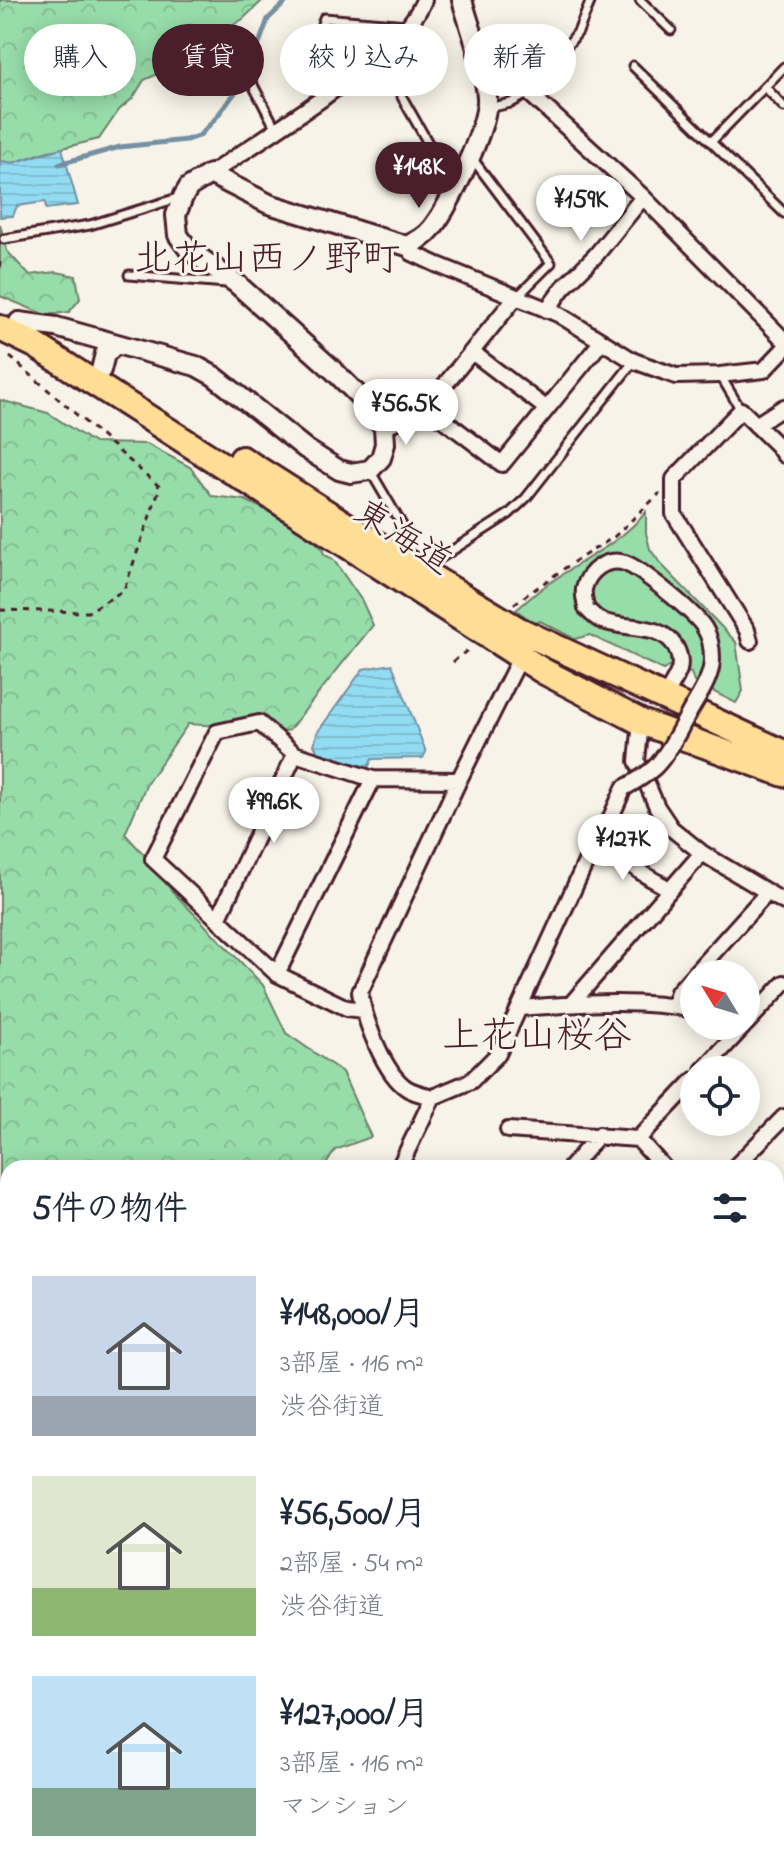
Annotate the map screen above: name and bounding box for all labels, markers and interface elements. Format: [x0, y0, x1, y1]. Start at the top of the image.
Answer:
chip: 購入 [24, 24, 136, 96]
chip: 賃貸 [152, 24, 264, 96]
chip: 絞り込み [280, 24, 448, 96]
chip: 新着 [464, 24, 576, 96]
pin: ¥148K [363, 142, 475, 210]
text: ¥148K [393, 149, 445, 187]
pin: ¥159K [525, 175, 637, 243]
text: ¥159K [554, 182, 608, 220]
district label: 北花山西ノ野町 [134, 233, 400, 289]
pin: ¥56.5K [341, 379, 471, 447]
text: ¥56.5K [371, 386, 441, 424]
street label: 東海道 [342, 488, 462, 590]
pin: ¥99.6K [209, 777, 339, 845]
text: ¥99.6K [246, 784, 302, 822]
pin: ¥127K [567, 814, 679, 882]
text: ¥127K [596, 821, 650, 859]
north arrow [680, 960, 760, 1040]
map controls [680, 960, 760, 1136]
district label: 上花山桜谷 [442, 1010, 632, 1066]
button: locate [680, 1056, 760, 1136]
text: 5件の物件 [32, 1186, 187, 1236]
icon: filters [708, 1186, 752, 1230]
text: ¥148,000/月 [280, 1291, 425, 1341]
icon: home [96, 1308, 192, 1404]
text: 3部屋 · 116 m² [280, 1346, 424, 1384]
text: 渋谷街道 [280, 1389, 384, 1427]
text: ¥56,500/月 [280, 1491, 427, 1541]
icon: home [96, 1508, 192, 1604]
text: 2部屋 · 54 m² [280, 1546, 423, 1584]
text: 渋谷街道 [280, 1589, 384, 1627]
text: ¥127,000/月 [280, 1691, 429, 1741]
icon: home [96, 1708, 192, 1804]
text: 3部屋 · 116 m² [280, 1746, 424, 1784]
text: マンション [280, 1789, 409, 1827]

